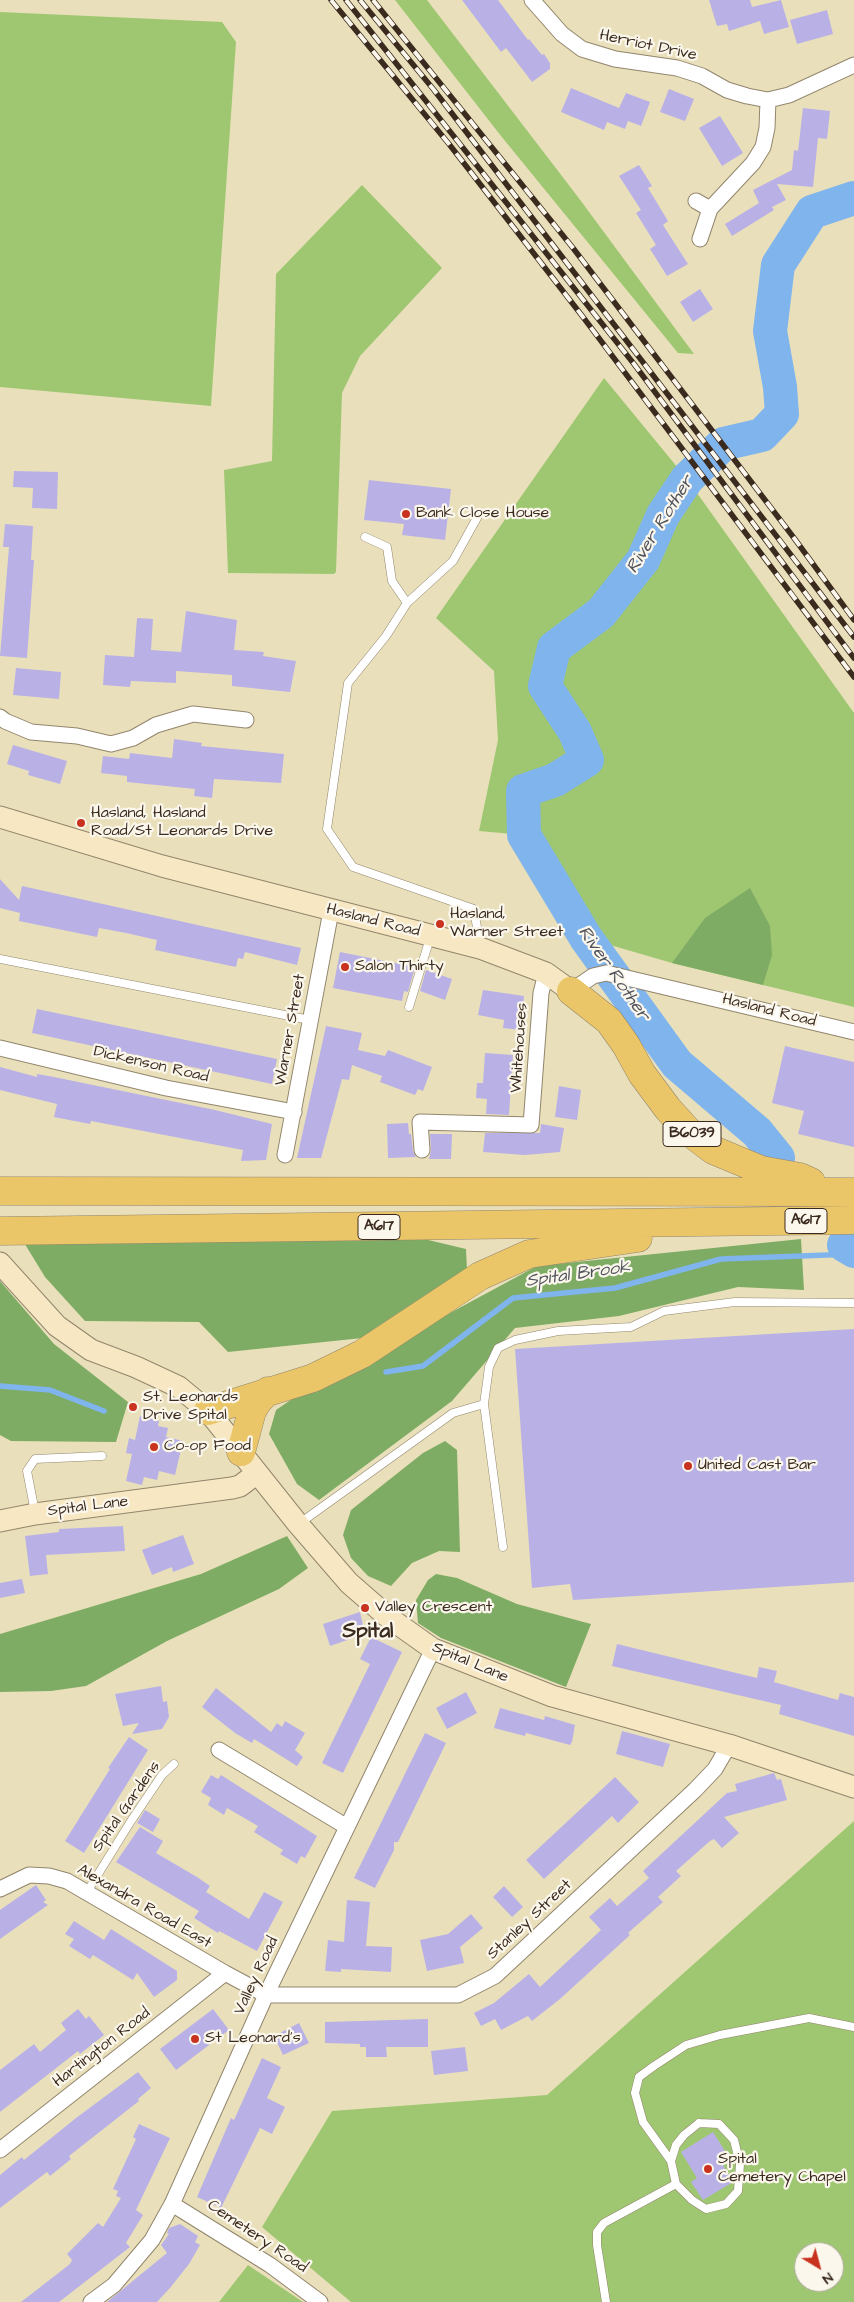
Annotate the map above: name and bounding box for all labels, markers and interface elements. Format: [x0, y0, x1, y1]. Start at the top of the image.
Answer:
street label: Herriot Drive [598, 26, 698, 66]
water label: River Rother [623, 472, 699, 578]
place label: Bank Close House [416, 504, 549, 524]
marker: Bank Close House [400, 508, 412, 520]
place label: Hasland, Hasland Road/St Leonards Drive [91, 804, 273, 842]
marker: Hasland, Hasland Road/St Leonards Drive [75, 817, 87, 829]
street label: Hasland Road [324, 900, 422, 942]
place label: Hasland, Warner Street [450, 905, 563, 943]
marker: Hasland, Warner Street [434, 918, 446, 930]
water label: River Rother [572, 923, 654, 1025]
place label: Salon Thirty [355, 957, 444, 977]
marker: Salon Thirty [339, 961, 351, 973]
street label: Warner Street [272, 973, 310, 1087]
street label: Hasland Road [720, 990, 818, 1032]
street label: Whitehouses [507, 1002, 533, 1094]
street label: Dickenson Road [92, 1042, 210, 1088]
road number: B6039 [663, 1122, 721, 1146]
road number: A617 [785, 1208, 827, 1234]
road number: A617 [358, 1214, 400, 1240]
water label: Spital Brook [525, 1257, 631, 1293]
place label: St. Leonards Drive Spital [143, 1388, 238, 1426]
marker: St. Leonards Drive Spital [127, 1401, 139, 1413]
place label: Co-op Food [164, 1437, 251, 1457]
marker: Co-op Food [148, 1441, 160, 1453]
place label: United Cast Bar [698, 1456, 816, 1476]
marker: United Cast Bar [682, 1460, 694, 1472]
street label: Spital Lane [47, 1493, 129, 1521]
place label: Valley Crescent [375, 1598, 492, 1618]
marker: Valley Crescent [359, 1602, 371, 1614]
district label: Spital [343, 1620, 393, 1646]
street label: Spital Lane [429, 1638, 511, 1688]
street label: Spital Gardens [89, 1758, 165, 1856]
street label: Alexandra Road East [73, 1861, 215, 1953]
street label: Stanley Street [484, 1876, 576, 1964]
street label: Valley Road [231, 1934, 283, 2018]
street label: Hartington Road [49, 2004, 155, 2092]
place label: St Leonard's [205, 2029, 301, 2049]
marker: St Leonard's [189, 2033, 201, 2045]
place label: Spital Cemetery Chapel [718, 2150, 846, 2188]
marker: Spital Cemetery Chapel [702, 2163, 714, 2175]
street label: Cemetery Road [203, 2196, 311, 2278]
north arrow [794, 2242, 844, 2292]
text: N [818, 2268, 837, 2289]

